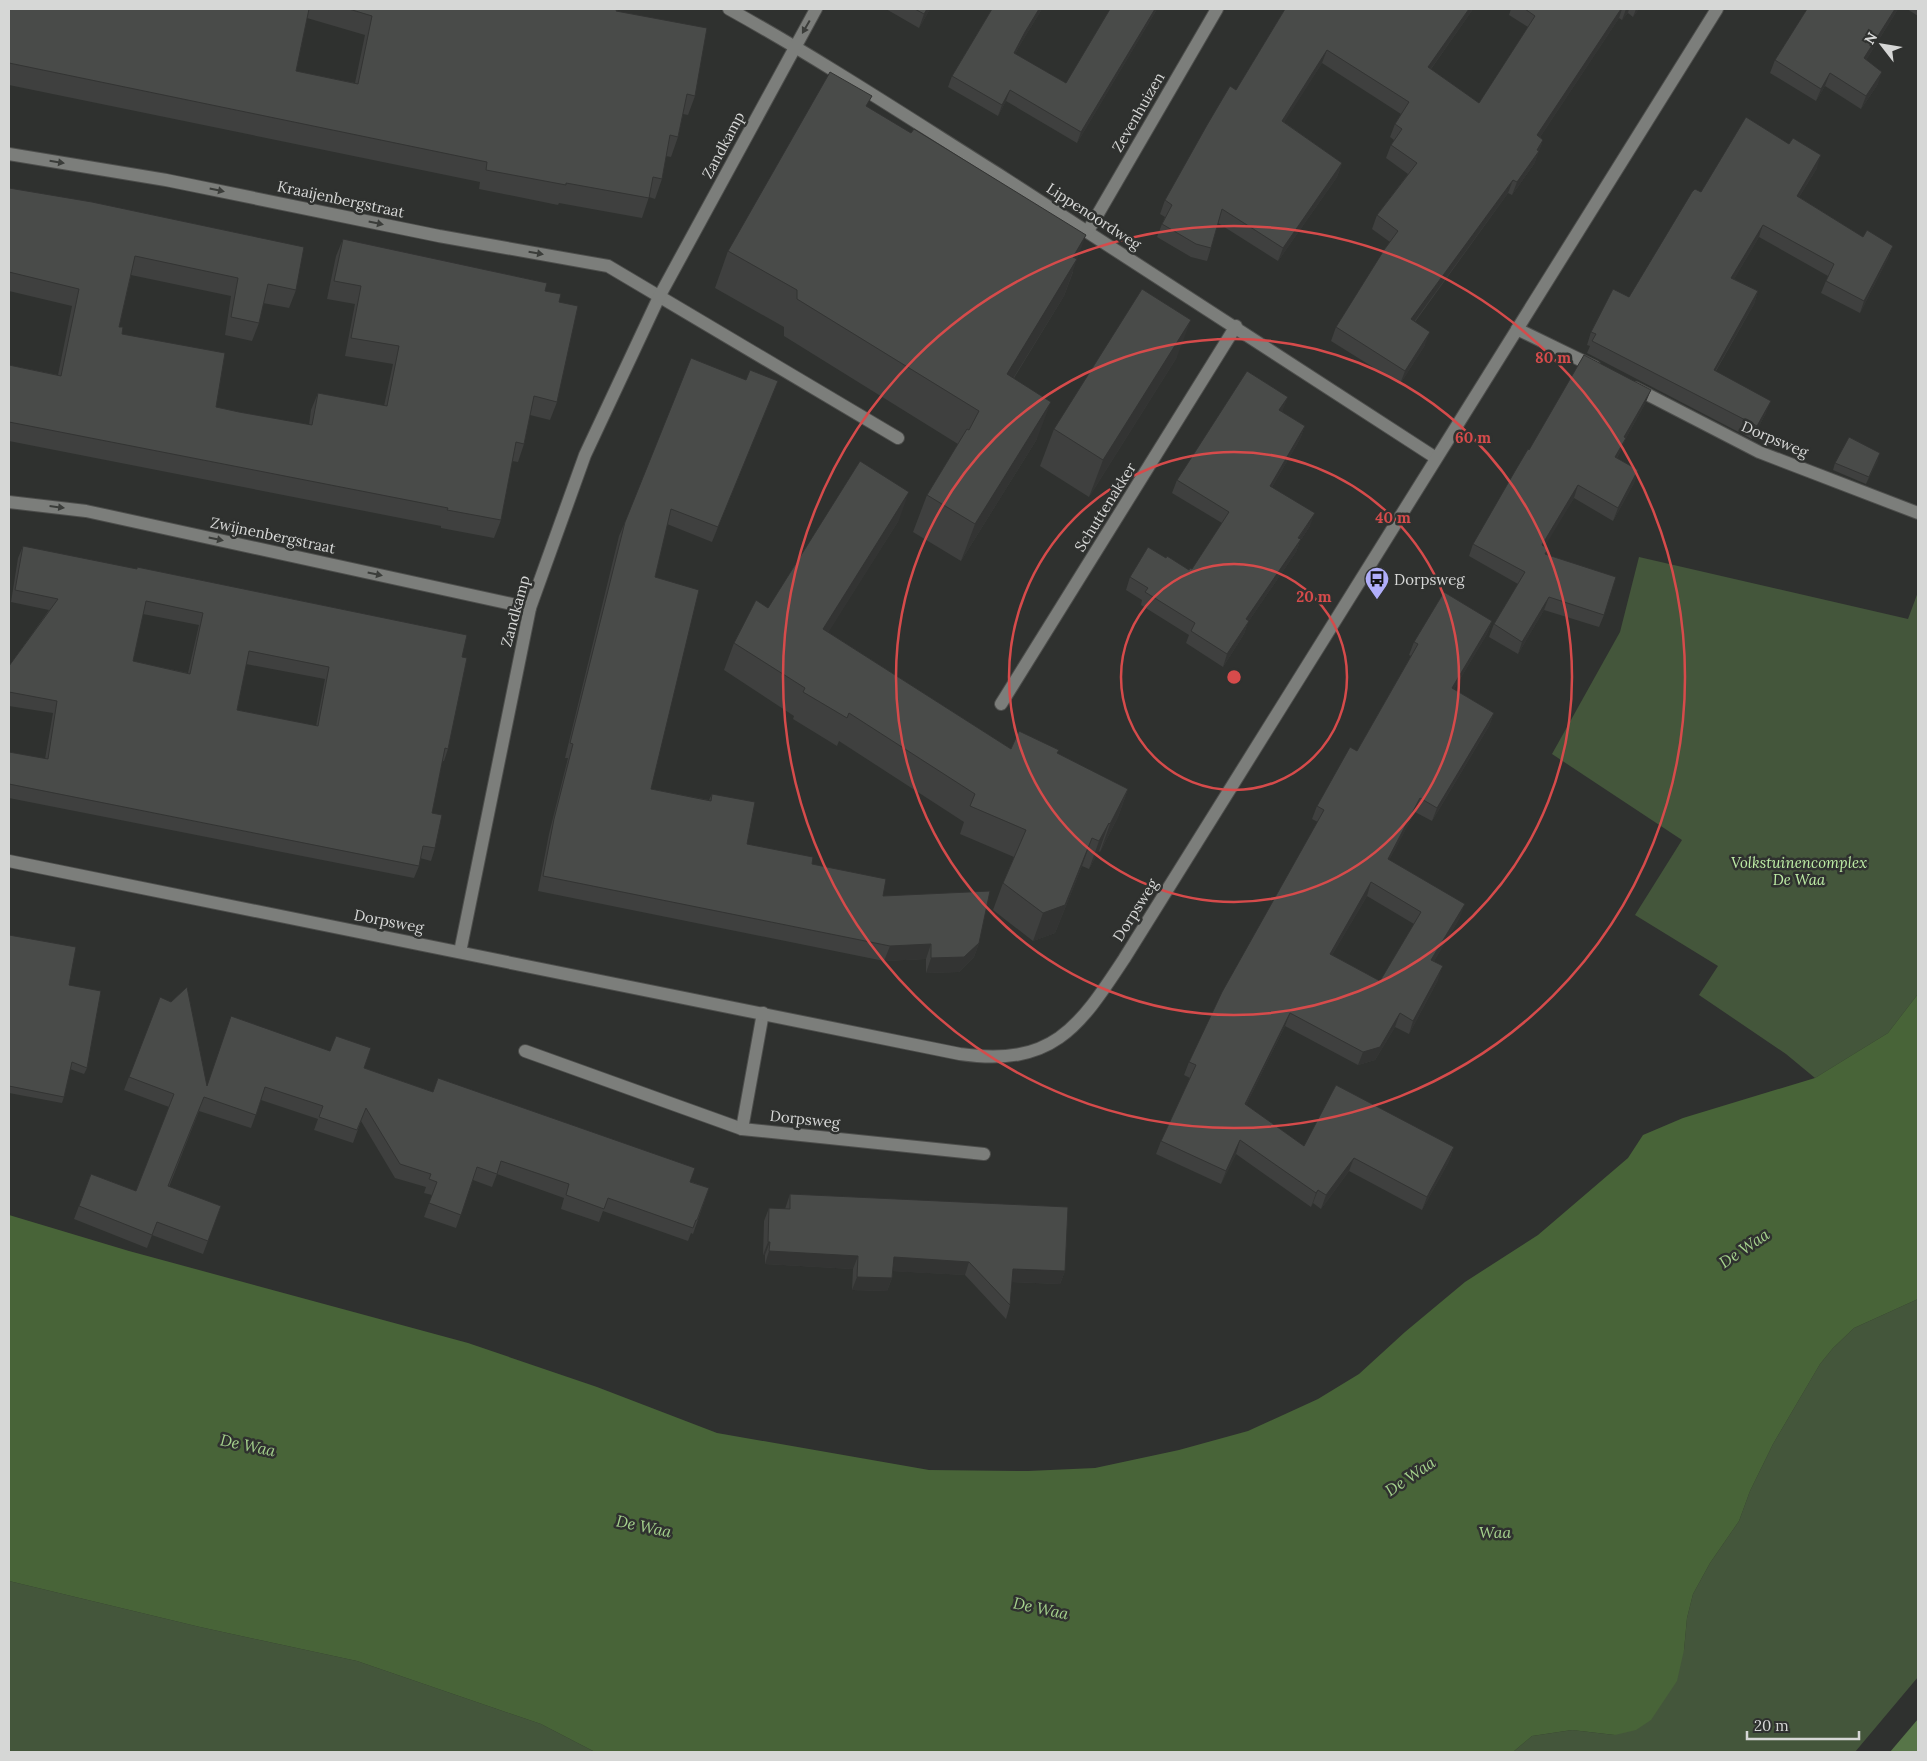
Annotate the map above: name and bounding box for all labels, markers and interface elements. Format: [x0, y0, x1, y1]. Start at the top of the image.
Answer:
one-way arrow [802, 20, 810, 35]
north arrow [1857, 20, 1907, 70]
text: N [1860, 29, 1881, 48]
street label: Zevenhuizen [1108, 69, 1168, 155]
street label: Zandkamp [697, 108, 749, 182]
one-way arrow [49, 158, 65, 166]
street label: Kraaijenbergstraat [276, 176, 406, 222]
street label: Lippenoordweg [1043, 178, 1146, 254]
one-way arrow [209, 187, 225, 195]
one-way arrow [368, 220, 384, 228]
one-way arrow [528, 250, 544, 258]
text: 80 m [1535, 348, 1571, 367]
street label: Dorpsweg [1739, 416, 1812, 462]
text: 60 m [1455, 428, 1491, 447]
street label: Schuttenakker [1070, 458, 1140, 555]
one-way arrow [49, 503, 65, 511]
text: 40 m [1375, 508, 1411, 527]
street label: Zwijnenbergstraat [209, 512, 337, 558]
one-way arrow [209, 535, 224, 543]
bus stop icon: Dorpsweg [1364, 566, 1390, 600]
one-way arrow [368, 570, 383, 578]
place label: Dorpsweg [1394, 570, 1465, 589]
street label: Zandkamp [496, 573, 534, 649]
text: 20 m [1296, 587, 1332, 606]
centre of rings [1225, 668, 1243, 686]
park label: Volkstuinencomplex De Waa [1731, 853, 1867, 889]
street label: Dorpsweg [1108, 874, 1162, 945]
street label: Dorpsweg [353, 905, 426, 937]
street label: Dorpsweg [769, 1106, 842, 1132]
water label: De Waa [1715, 1224, 1773, 1272]
water label: De Waa [218, 1429, 278, 1461]
water label: De Waa [1381, 1452, 1439, 1500]
water label: De Waa [614, 1510, 674, 1542]
water label: Waa [1479, 1522, 1511, 1542]
water label: De Waa [1011, 1592, 1071, 1624]
scale bar [1747, 1708, 1860, 1740]
text: 20 m [1754, 1716, 1789, 1735]

